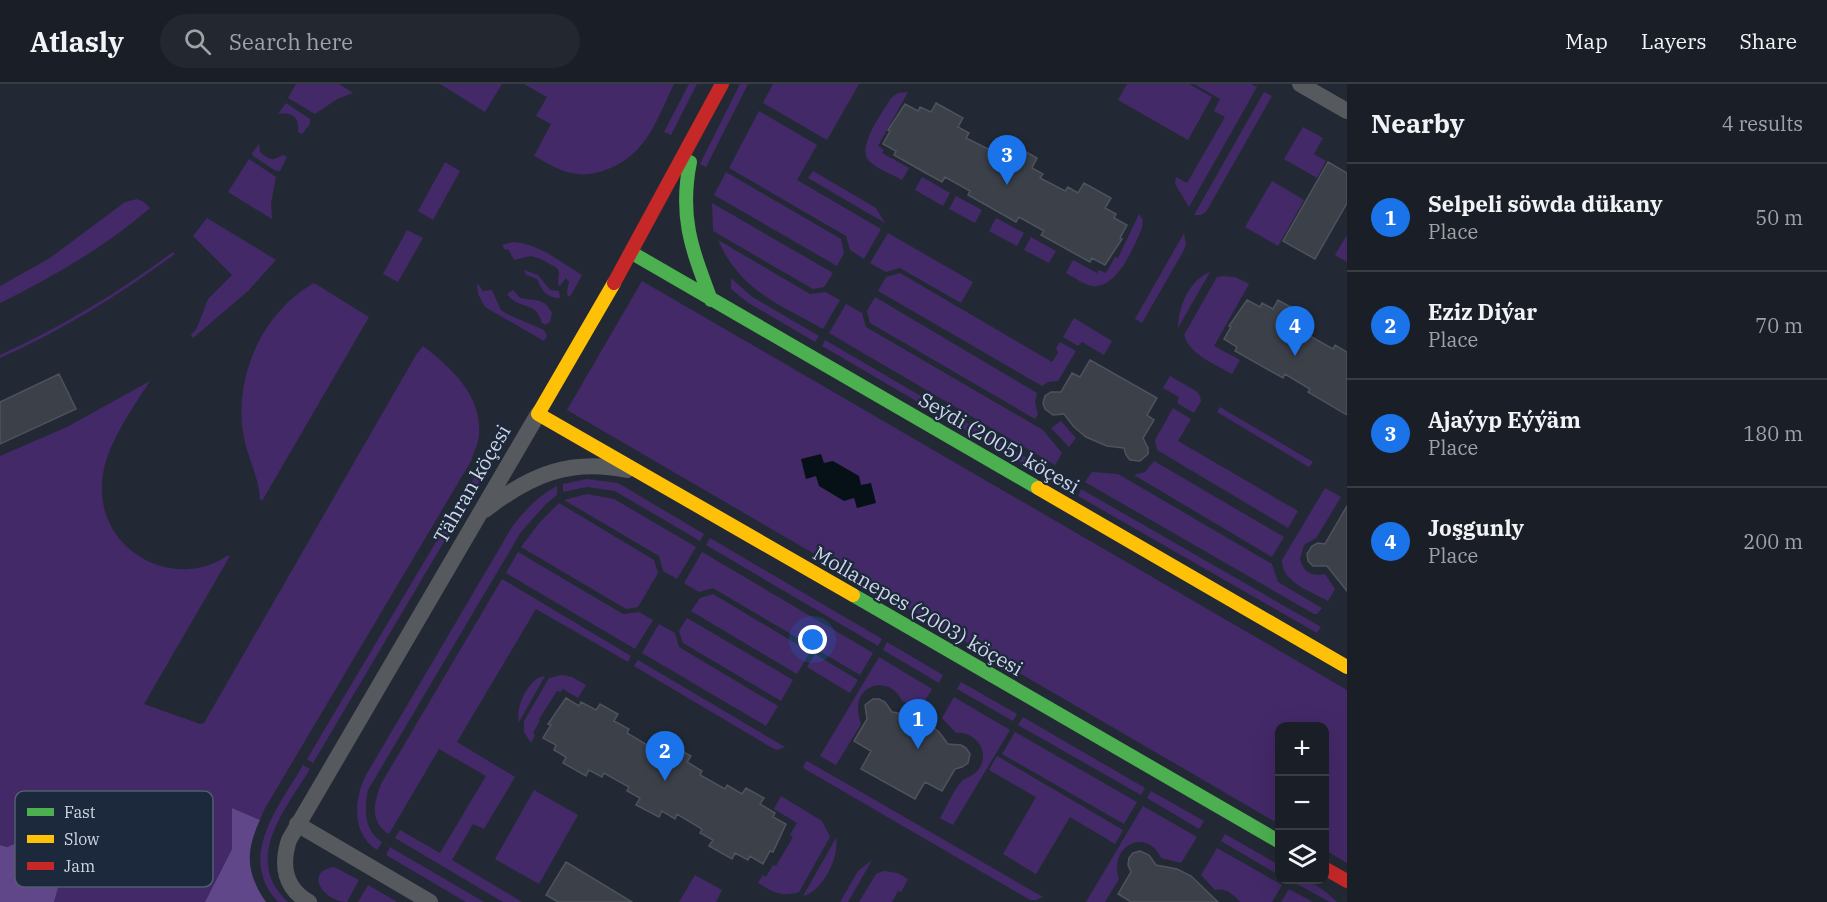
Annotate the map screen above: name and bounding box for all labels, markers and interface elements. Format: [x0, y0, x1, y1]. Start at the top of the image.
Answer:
search box [160, 14, 580, 68]
text: Atlasly [30, 23, 124, 60]
icon: search [181, 25, 214, 58]
text: Search here [229, 27, 353, 56]
text: Map [1565, 27, 1608, 55]
text: Layers [1641, 27, 1707, 55]
text: Share [1740, 27, 1797, 55]
text: Nearby [1371, 106, 1465, 140]
text: 4 results [1722, 110, 1803, 137]
pin: 3 [988, 135, 1026, 185]
text: Selpeli söwda dükany [1428, 189, 1663, 218]
text: 1 [1385, 204, 1397, 231]
text: 50 m [1755, 204, 1803, 231]
text: Place [1428, 218, 1478, 245]
text: Eziz Diýar [1428, 297, 1537, 326]
pin: 4 [1276, 306, 1314, 356]
text: 2 [1385, 312, 1397, 339]
text: 70 m [1755, 312, 1803, 339]
text: Place [1428, 326, 1478, 353]
street label: Seýdi (2005) köçesi [914, 385, 1085, 500]
text: Ajaýyp Eýýäm [1428, 405, 1581, 434]
street label: Tähran köçesi [427, 420, 516, 548]
text: 3 [1385, 420, 1397, 447]
text: 180 m [1743, 420, 1803, 447]
text: Place [1428, 434, 1478, 461]
text: Joşgunly [1428, 513, 1524, 542]
text: 4 [1385, 528, 1397, 555]
text: 200 m [1743, 528, 1803, 555]
street label: Mollanepes (2003) köçesi [808, 539, 1028, 682]
text: Place [1428, 542, 1478, 569]
your location [798, 625, 827, 654]
pin: 1 [898, 700, 938, 749]
map controls [1275, 722, 1329, 884]
button: + [1275, 722, 1329, 776]
pin: 2 [646, 732, 684, 781]
button: − [1275, 776, 1329, 830]
legend [15, 791, 213, 887]
text: Fast [64, 802, 96, 822]
text: Slow [64, 829, 100, 849]
button: layers [1275, 830, 1329, 884]
text: Jam [64, 856, 95, 876]

